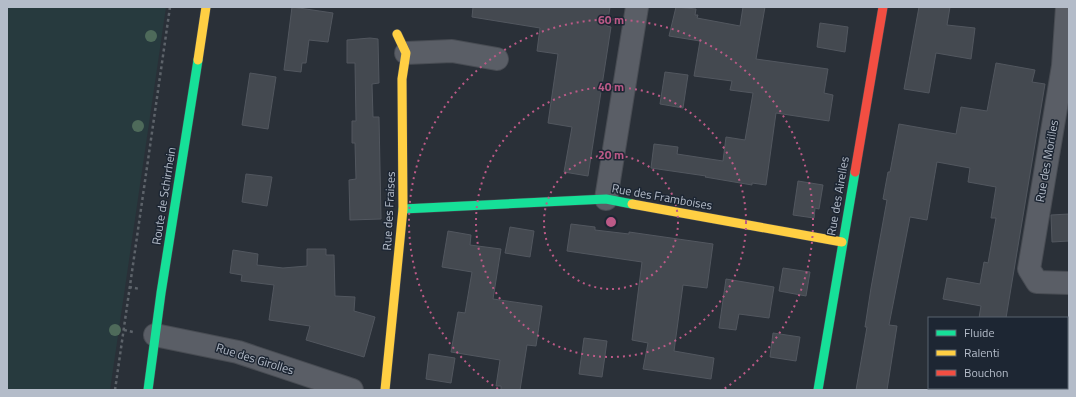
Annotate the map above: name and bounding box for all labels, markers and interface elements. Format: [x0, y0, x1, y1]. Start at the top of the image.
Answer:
text: 60 m [598, 10, 624, 29]
text: 40 m [598, 77, 624, 96]
street label: Rue des Morilles [1030, 118, 1063, 204]
text: 20 m [598, 145, 624, 164]
street label: Route de Schirrhein [146, 146, 181, 246]
street label: Rue des Airelles [821, 154, 854, 237]
street label: Rue des Fraises [377, 171, 400, 251]
street label: Rue des Framboises [610, 178, 714, 215]
centre of rings [604, 215, 618, 229]
legend [928, 317, 1068, 389]
text: Fluide [964, 323, 995, 342]
street label: Rue des Girolles [214, 338, 297, 380]
text: Ralenti [964, 343, 999, 362]
text: Bouchon [964, 363, 1009, 382]

